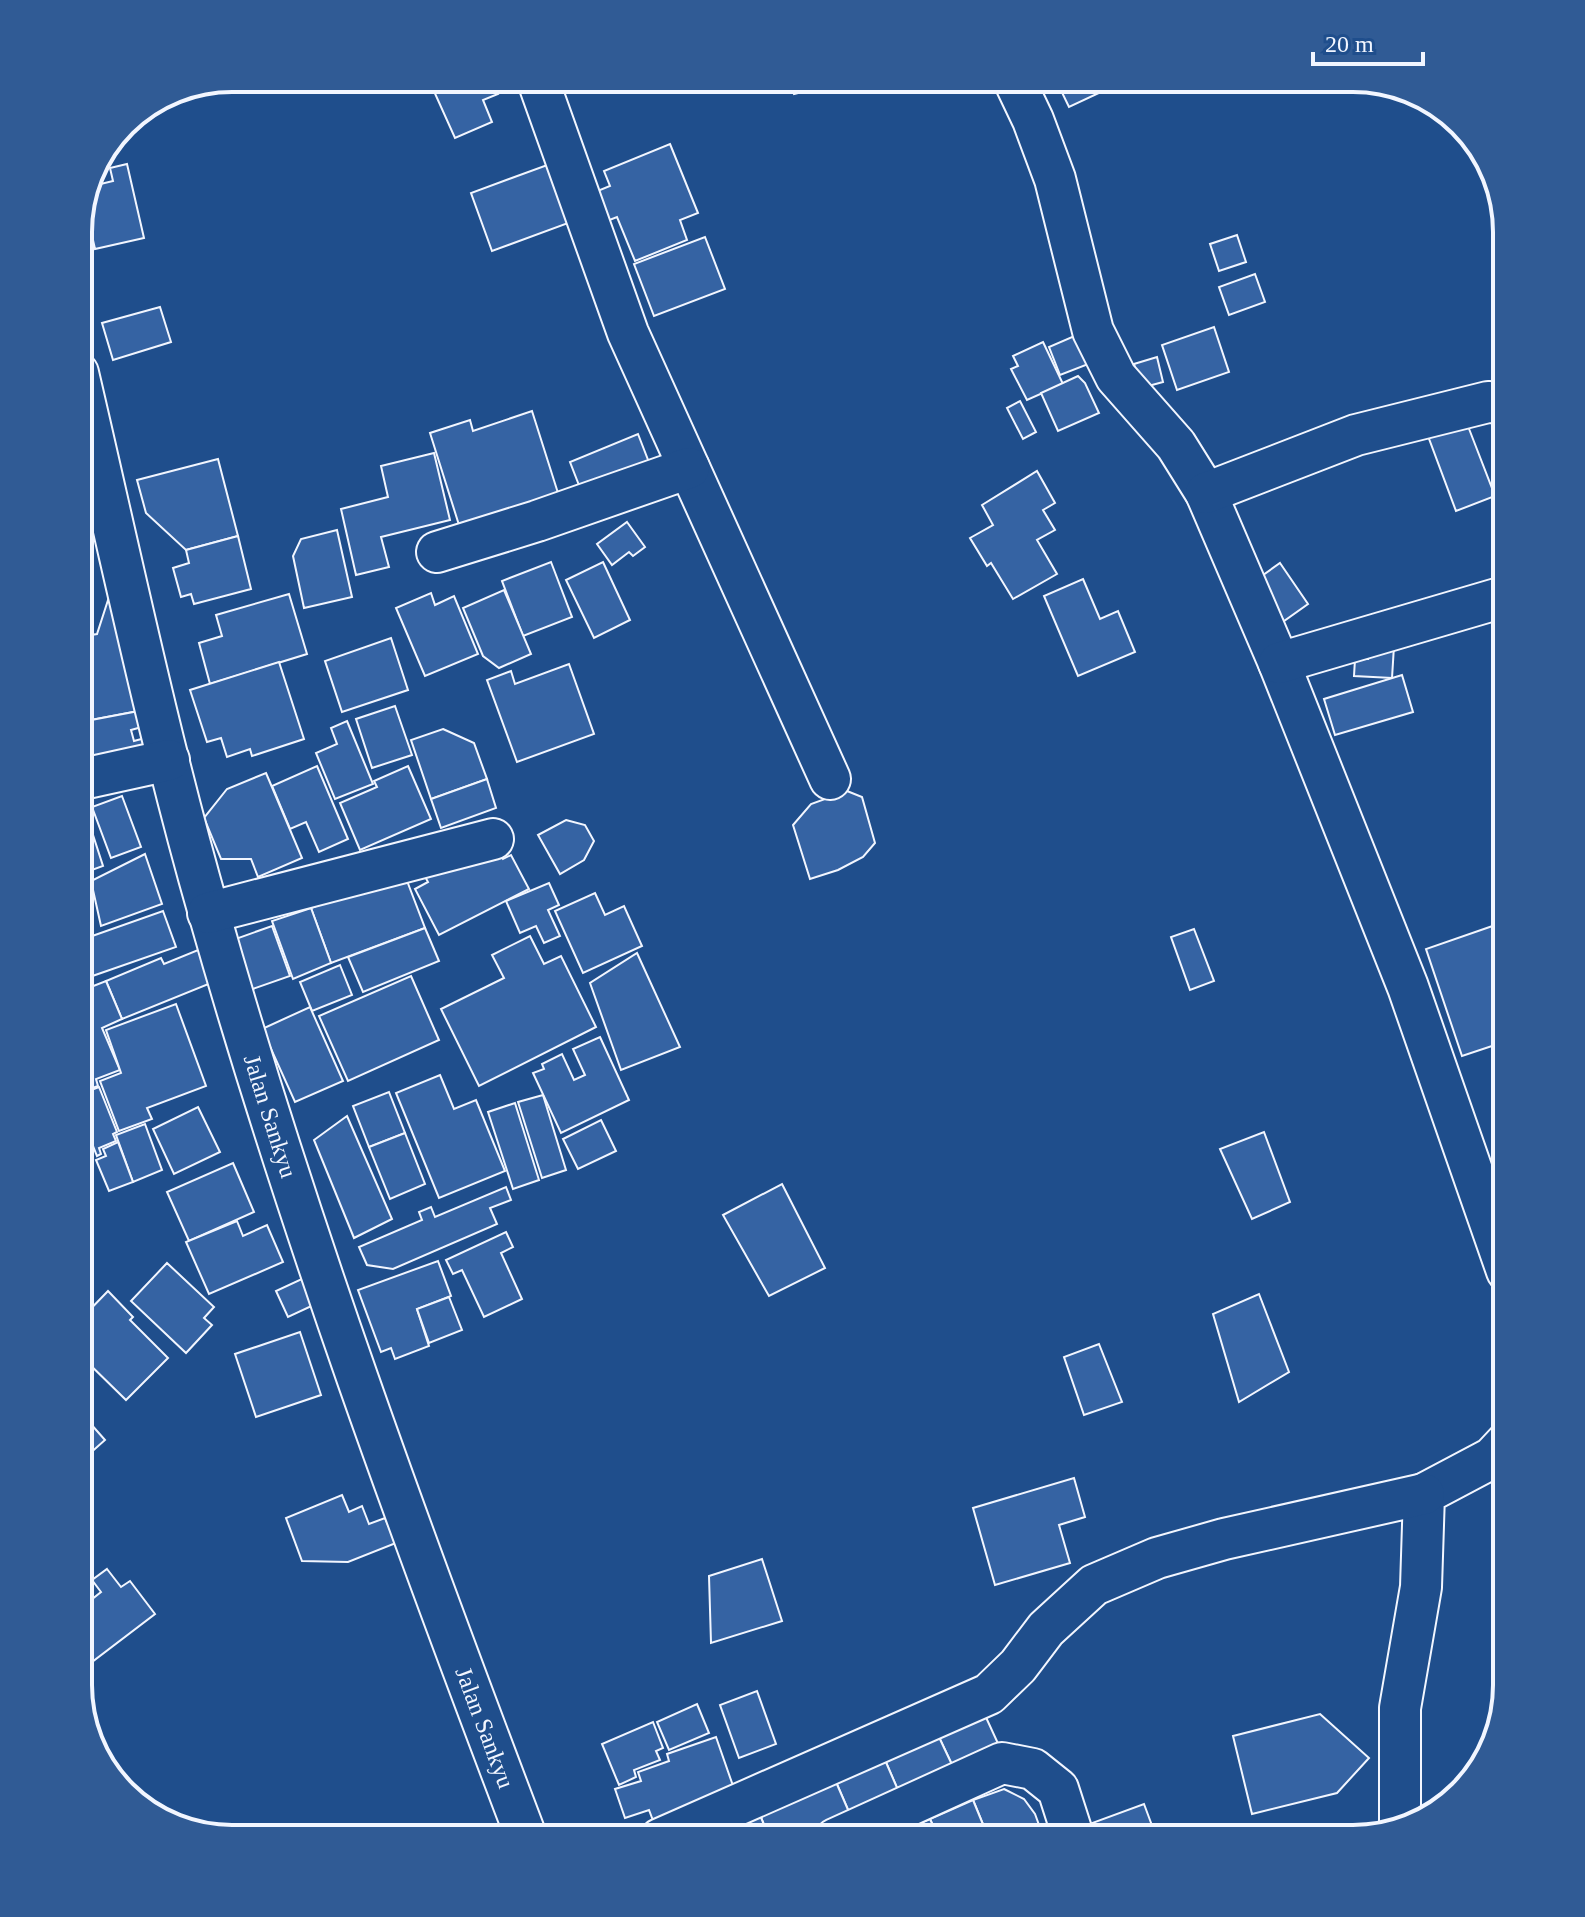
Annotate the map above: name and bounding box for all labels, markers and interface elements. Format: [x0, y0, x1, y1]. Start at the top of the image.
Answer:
scale bar [1313, 16, 1423, 66]
text: 20 m [1325, 31, 1374, 57]
street label: Jalan Sankyu [239, 1052, 302, 1181]
street label: Jalan Sankyu [450, 1663, 519, 1792]

